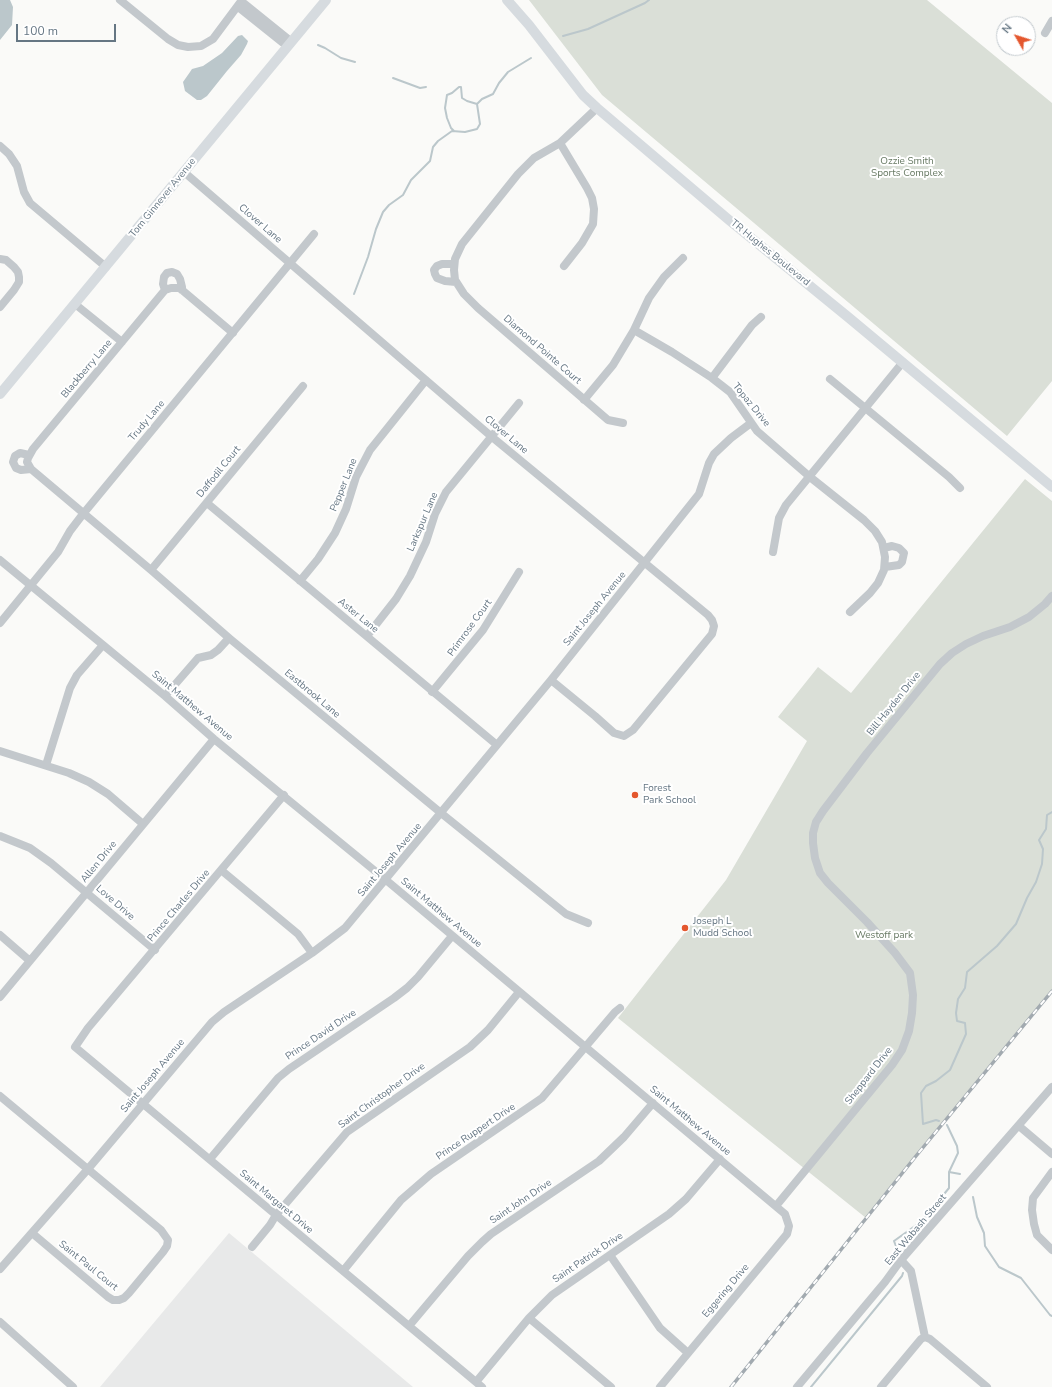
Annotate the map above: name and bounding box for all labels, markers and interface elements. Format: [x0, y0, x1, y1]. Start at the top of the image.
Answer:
scale bar [18, 16, 118, 42]
north arrow [996, 16, 1036, 56]
text: N [999, 21, 1015, 37]
text: 100 m [23, 23, 58, 39]
street label: Tom Ginnever Avenue [127, 156, 199, 240]
park label: Ozzie Smith Sports Complex [871, 156, 943, 180]
street label: Clover Lane [236, 202, 284, 246]
street label: TR Hughes Boulevard [728, 217, 812, 289]
street label: Diamond Pointe Court [501, 313, 583, 387]
street label: Blackberry Lane [59, 337, 115, 401]
street label: Topaz Drive [730, 381, 772, 429]
street label: Trudy Lane [126, 398, 168, 444]
street label: Clover Lane [482, 413, 530, 457]
street label: Daffodil Court [194, 444, 244, 500]
street label: Pepper Lane [328, 457, 360, 513]
street label: Larkspur Lane [405, 490, 441, 554]
street label: Saint Joseph Avenue [561, 569, 629, 649]
street label: Aster Lane [335, 596, 381, 636]
street label: Primrose Court [445, 597, 495, 659]
street label: Eastbrook Lane [282, 667, 342, 721]
street label: Saint Matthew Avenue [149, 669, 235, 743]
street label: Bill Hayden Drive [865, 670, 923, 738]
place label: Forest Park School [643, 783, 696, 806]
marker: Forest Park School [630, 790, 640, 800]
street label: Saint Joseph Avenue [356, 821, 424, 899]
street label: Allen Drive [78, 839, 120, 885]
street label: Prince Charles Drive [145, 867, 213, 945]
street label: Saint Matthew Avenue [398, 876, 484, 950]
street label: Love Drive [93, 883, 137, 923]
place label: Joseph L Mudd School [693, 916, 752, 940]
marker: Joseph L Mudd School [680, 923, 690, 933]
park label: Westoff park [855, 930, 913, 942]
street label: Prince David Drive [283, 1007, 359, 1063]
street label: Saint Joseph Avenue [119, 1037, 187, 1115]
street label: Sheppard Drive [843, 1045, 895, 1107]
street label: Saint Christopher Drive [336, 1060, 428, 1132]
street label: Saint Matthew Avenue [647, 1084, 733, 1158]
street label: Prince Ruppert Drive [434, 1101, 518, 1163]
street label: Saint Margaret Drive [237, 1168, 315, 1236]
street label: Saint John Drive [488, 1177, 554, 1227]
street label: East Wabash Street [883, 1192, 949, 1268]
street label: Saint Patrick Drive [551, 1230, 625, 1286]
street label: Saint Paul Court [56, 1238, 120, 1294]
street label: Eggering Drive [700, 1262, 752, 1320]

